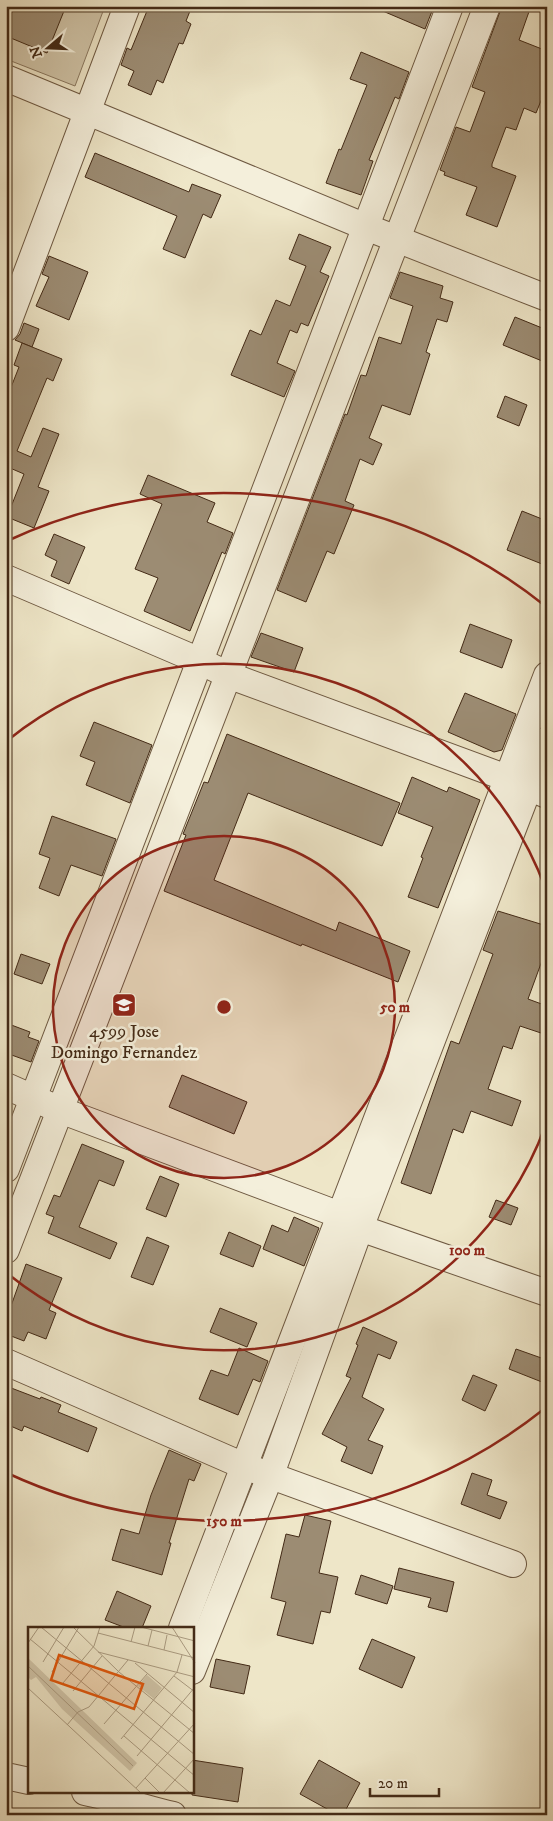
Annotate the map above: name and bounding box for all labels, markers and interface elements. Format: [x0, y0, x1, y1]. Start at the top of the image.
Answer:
north arrow [22, 22, 72, 72]
text: N [26, 43, 47, 60]
school or university icon: 4599 Jose Domingo Fernandez [111, 992, 137, 1018]
centre of rings [215, 998, 233, 1016]
text: 50 m [379, 998, 411, 1017]
place label: 4599 Jose Domingo Fernandez [51, 1021, 197, 1064]
text: 100 m [449, 1241, 486, 1260]
text: 150 m [206, 1512, 242, 1531]
inset map [28, 1627, 194, 1794]
scale bar [370, 1766, 439, 1798]
text: 20 m [378, 1774, 408, 1793]

